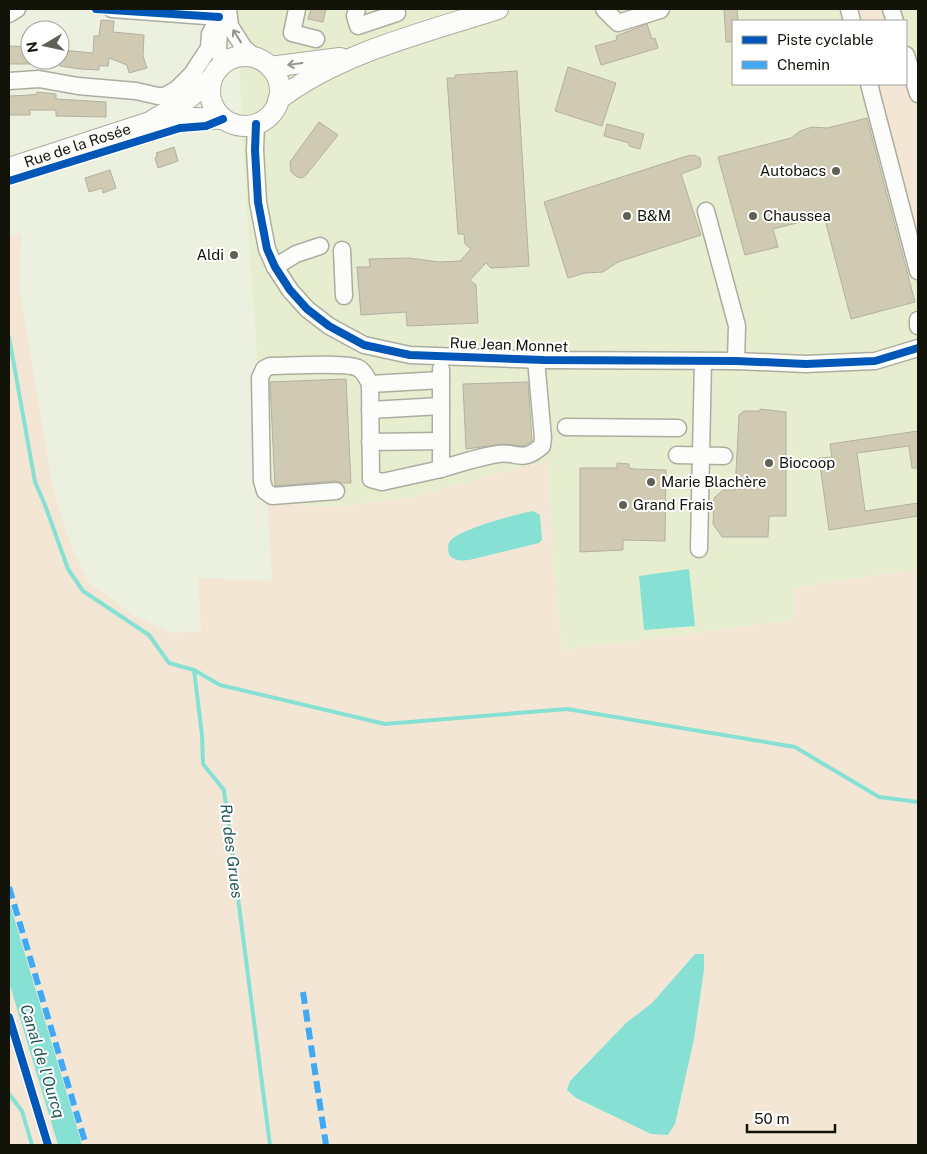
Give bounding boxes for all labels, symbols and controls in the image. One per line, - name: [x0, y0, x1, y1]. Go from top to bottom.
- north arrow: [20, 20, 70, 70]
- legend: [732, 20, 907, 85]
- one-way arrow: [231, 29, 242, 43]
- text: Piste cyclable: [777, 31, 874, 48]
- text: N: [23, 40, 41, 54]
- text: Chemin: [777, 56, 830, 73]
- one-way arrow: [287, 60, 303, 70]
- street label: Rue de la Rosée: [22, 120, 133, 170]
- place label: Autobacs: [760, 162, 826, 179]
- marker: Autobacs: [830, 165, 842, 177]
- place label: B&M: [637, 207, 671, 224]
- place label: Chaussea: [763, 207, 831, 224]
- marker: B&M: [621, 210, 633, 222]
- marker: Chaussea: [747, 210, 759, 222]
- place label: Aldi: [196, 246, 224, 263]
- marker: Aldi: [228, 249, 240, 261]
- street label: Rue Jean Monnet: [449, 334, 569, 355]
- place label: Biocoop: [779, 454, 835, 471]
- marker: Biocoop: [763, 457, 775, 469]
- place label: Marie Blachère: [661, 473, 766, 490]
- marker: Marie Blachère: [645, 476, 657, 488]
- place label: Grand Frais: [633, 496, 713, 513]
- marker: Grand Frais: [617, 499, 629, 511]
- water label: Ru des Grues: [216, 803, 247, 900]
- water label: Canal de l'Ourcq: [16, 1002, 69, 1121]
- scale bar: [747, 1102, 834, 1134]
- text: 50 m: [754, 1110, 789, 1127]

